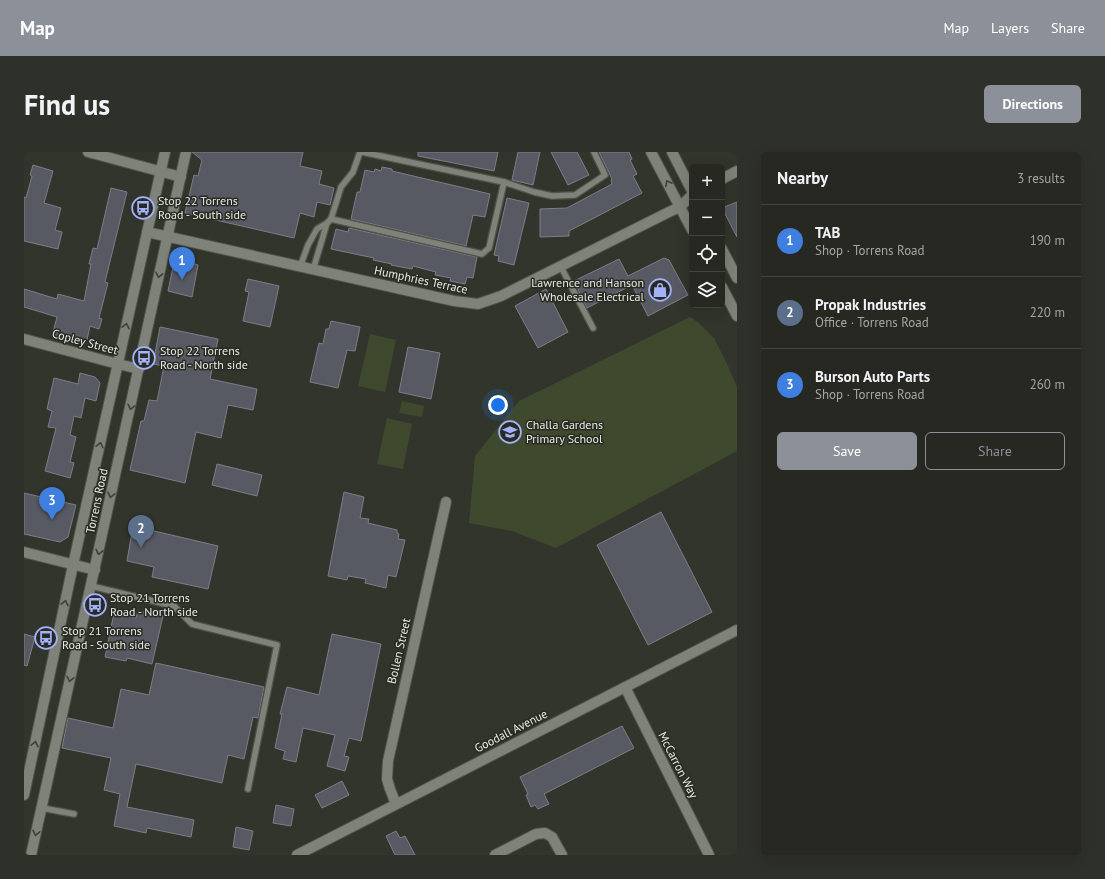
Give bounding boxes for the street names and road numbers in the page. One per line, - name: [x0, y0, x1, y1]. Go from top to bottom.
- street label: Humphries Terrace: [373, 262, 469, 297]
- street label: Copley Street: [50, 326, 120, 358]
- street label: Torrens Road: [82, 467, 111, 535]
- street label: Bollen Street: [384, 617, 413, 685]
- street label: Goodall Avenue: [472, 706, 550, 755]
- street label: McCarron Way: [655, 729, 702, 801]

